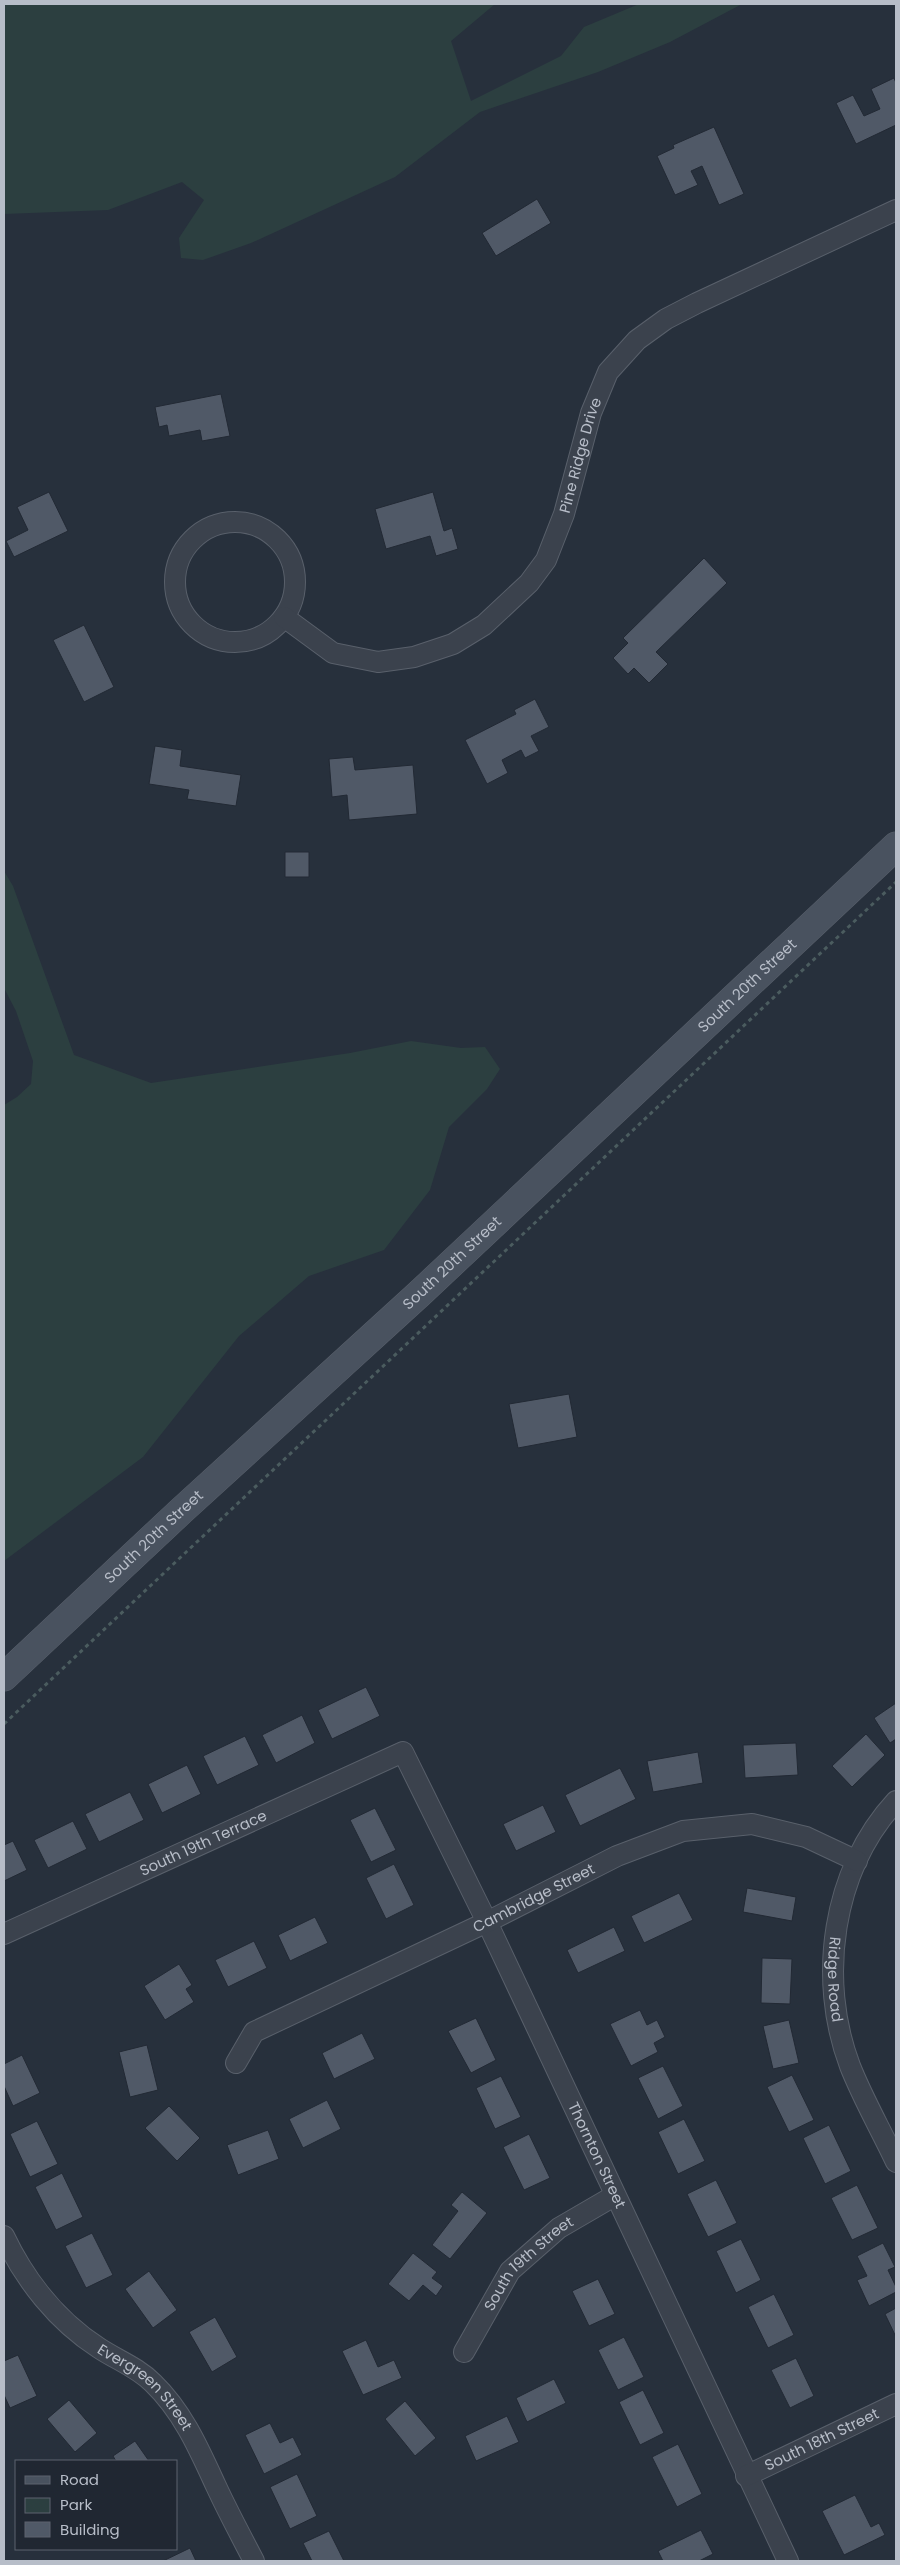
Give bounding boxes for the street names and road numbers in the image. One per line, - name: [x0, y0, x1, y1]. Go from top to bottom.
- street label: Pine Ridge Drive: [554, 394, 606, 515]
- street label: South 20th Street: [693, 934, 801, 1037]
- street label: South 20th Street: [398, 1211, 506, 1314]
- street label: South 20th Street: [99, 1485, 207, 1588]
- street label: South 19th Terrace: [136, 1805, 270, 1881]
- street label: Cambridge Street: [469, 1858, 598, 1937]
- street label: Ridge Road: [823, 1936, 848, 2024]
- street label: Thornton Street: [563, 2098, 631, 2212]
- street label: South 19th Street: [479, 2211, 577, 2315]
- street label: Evergreen Street: [93, 2339, 198, 2434]
- street label: South 18th Street: [761, 2403, 882, 2476]

